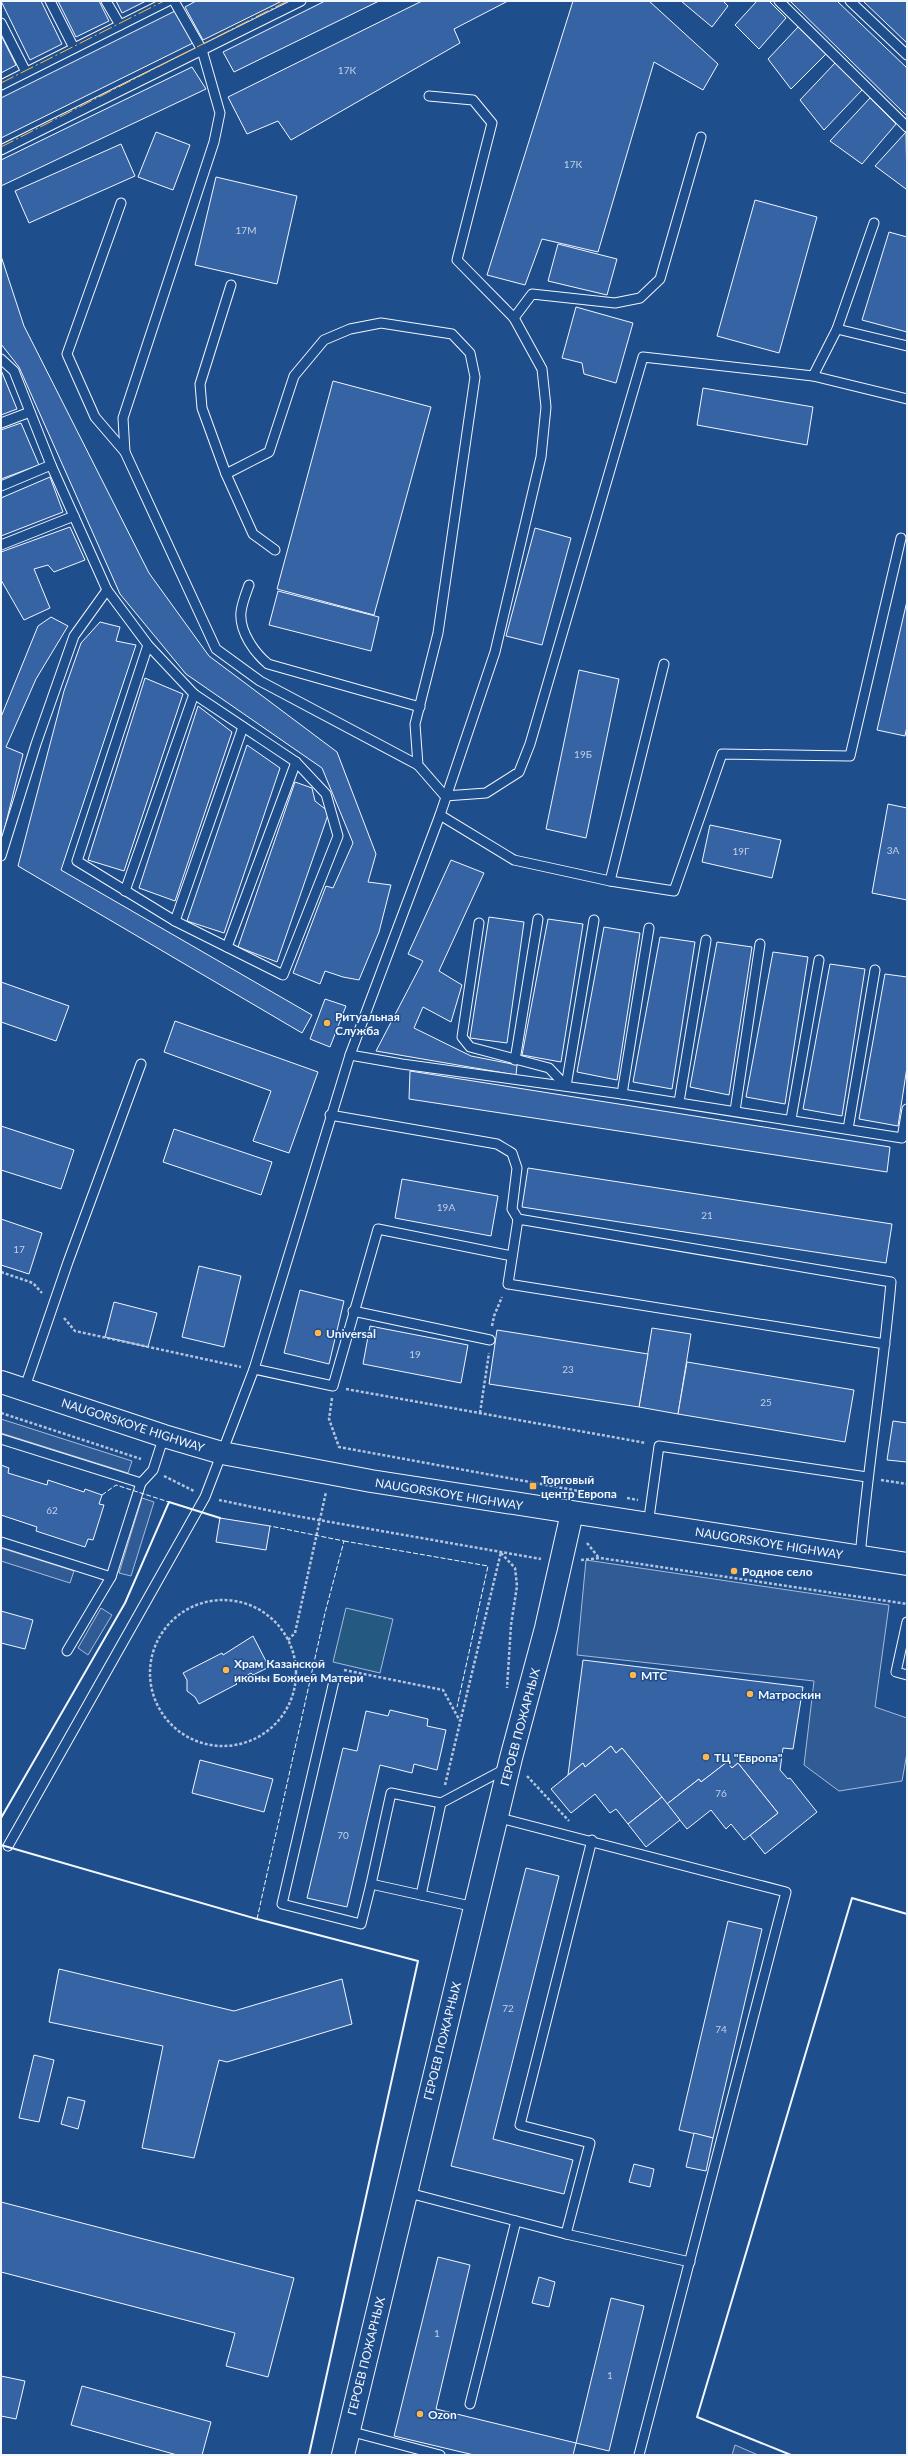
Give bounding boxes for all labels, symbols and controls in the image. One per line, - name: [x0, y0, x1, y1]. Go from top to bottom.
- house number: 17К: [338, 64, 356, 76]
- house number: 17К: [564, 158, 582, 170]
- house number: 17М: [236, 224, 256, 236]
- house number: 19Б: [574, 748, 592, 760]
- house number: 3А: [887, 844, 900, 856]
- house number: 19Г: [733, 845, 750, 857]
- place label: Ритуальная Служба: [335, 1009, 400, 1038]
- marker: Ритуальная Служба: [322, 1018, 332, 1028]
- house number: 19А: [437, 1201, 455, 1213]
- house number: 21: [701, 1209, 713, 1221]
- house number: 17: [13, 1243, 25, 1255]
- place label: Universal: [326, 1326, 376, 1341]
- marker: Universal: [313, 1328, 323, 1338]
- house number: 19: [409, 1348, 421, 1360]
- house number: 23: [562, 1363, 574, 1375]
- street label: NAUGORSKOYE HIGHWAY: [60, 1395, 207, 1455]
- house number: 25: [760, 1396, 772, 1408]
- place label: Торговый центр Европа: [541, 1472, 617, 1501]
- street label: NAUGORSKOYE HIGHWAY: [374, 1475, 525, 1513]
- marker: Торговый центр Европа: [528, 1481, 538, 1491]
- house number: 62: [46, 1504, 58, 1516]
- street label: NAUGORSKOYE HIGHWAY: [694, 1524, 845, 1562]
- place label: Родное село: [742, 1564, 813, 1579]
- marker: Родное село: [729, 1566, 739, 1576]
- place label: Храм Казанской иконы Божией Матери: [234, 1656, 364, 1685]
- marker: Храм Казанской иконы Божией Матери: [221, 1665, 231, 1675]
- street label: ГЕРОЕВ ПОЖАРНЫХ: [497, 1666, 543, 1788]
- place label: МТС: [641, 1668, 667, 1683]
- marker: МТС: [628, 1670, 638, 1680]
- place label: Матроскин: [758, 1687, 821, 1702]
- marker: Матроскин: [745, 1689, 755, 1699]
- place label: ТЦ "Европа": [714, 1750, 783, 1765]
- marker: ТЦ "Европа": [701, 1752, 711, 1762]
- house number: 76: [715, 1787, 727, 1799]
- house number: 70: [337, 1829, 349, 1841]
- street label: ГЕРОЕВ ПОЖАРНЫХ: [420, 1980, 464, 2102]
- house number: 72: [502, 2002, 514, 2014]
- house number: 74: [715, 2023, 727, 2035]
- street label: ГЕРОЕВ ПОЖАРНЫХ: [344, 2295, 388, 2417]
- house number: 1: [434, 2327, 440, 2339]
- house number: 1: [607, 2369, 613, 2381]
- place label: Ozon: [428, 2407, 457, 2422]
- marker: Ozon: [415, 2409, 425, 2419]

